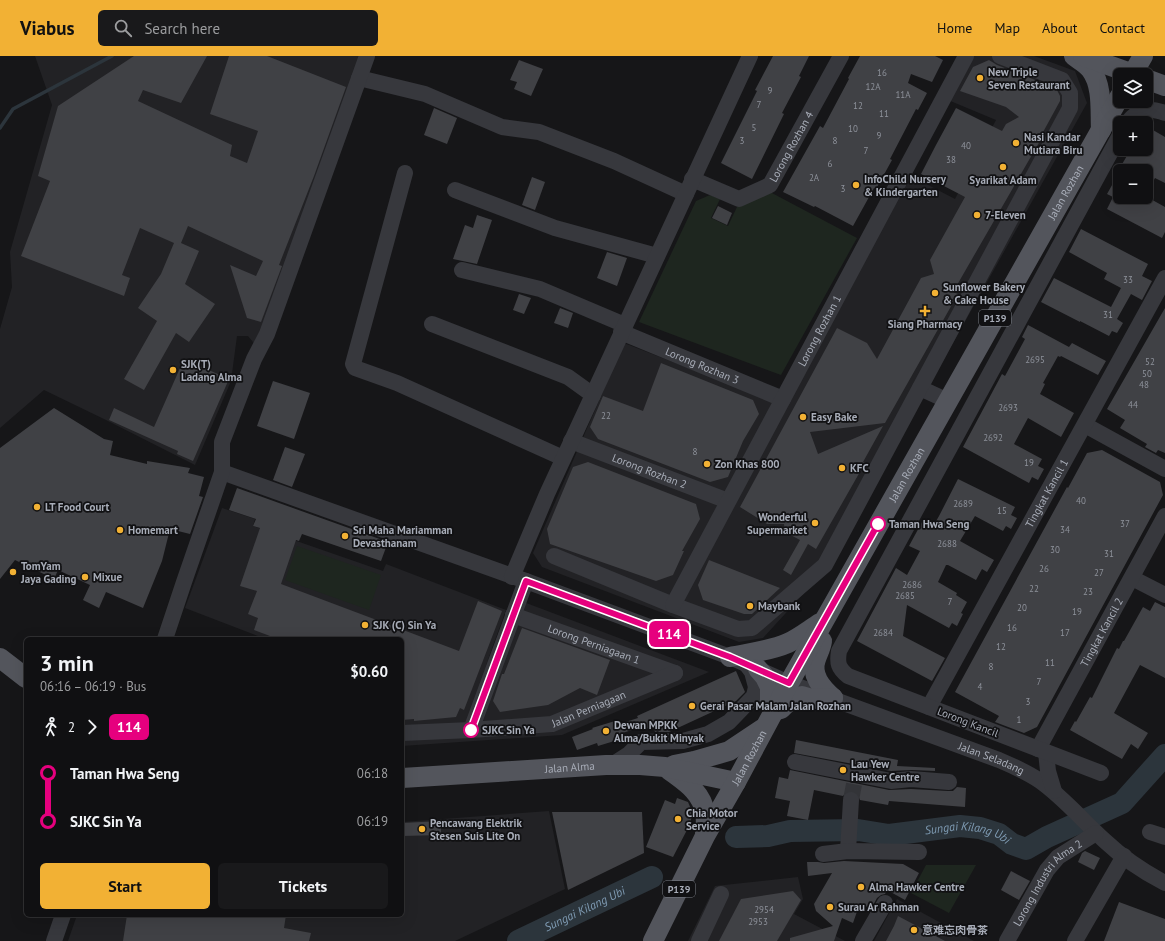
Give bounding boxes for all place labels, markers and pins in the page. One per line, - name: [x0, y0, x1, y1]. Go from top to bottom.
- place label: New Triple Seven Restaurant: [988, 65, 1070, 92]
- marker: New Triple Seven Restaurant: [975, 73, 985, 83]
- place label: Nasi Kandar Mutiara Biru: [1024, 130, 1082, 157]
- marker: Nasi Kandar Mutiara Biru: [1011, 138, 1021, 148]
- marker: Syarikat Adam: [998, 162, 1008, 172]
- place label: InfoChild Nursery & Kindergarten: [864, 172, 947, 199]
- place label: Syarikat Adam: [969, 173, 1037, 187]
- marker: InfoChild Nursery & Kindergarten: [851, 180, 861, 190]
- place label: 7-Eleven: [985, 208, 1026, 222]
- marker: 7-Eleven: [972, 210, 982, 220]
- place label: Sunflower Bakery & Cake House: [943, 280, 1026, 307]
- marker: Sunflower Bakery & Cake House: [930, 288, 940, 298]
- marker: Siang Pharmacy: [920, 306, 930, 316]
- place label: Siang Pharmacy: [888, 317, 963, 331]
- place label: SJK(T) Ladang Alma: [181, 357, 242, 384]
- marker: SJK(T) Ladang Alma: [168, 365, 178, 375]
- place label: Easy Bake: [811, 410, 858, 424]
- marker: Easy Bake: [798, 412, 808, 422]
- place label: Zon Khas 800: [715, 457, 780, 471]
- marker: Zon Khas 800: [702, 459, 712, 469]
- place label: KFC: [850, 461, 869, 475]
- marker: KFC: [837, 463, 847, 473]
- place label: LT Food Court: [45, 500, 110, 514]
- marker: LT Food Court: [32, 502, 42, 512]
- place label: Wonderful Supermarket: [747, 510, 808, 537]
- marker: Taman Hwa Seng: [870, 516, 886, 532]
- place label: Taman Hwa Seng: [889, 517, 969, 531]
- marker: Wonderful Supermarket: [810, 518, 820, 528]
- place label: Homemart: [128, 523, 178, 537]
- place label: Sri Maha Mariamman Devasthanam: [353, 523, 453, 550]
- marker: Homemart: [115, 525, 125, 535]
- marker: Sri Maha Mariamman Devasthanam: [340, 531, 350, 541]
- place label: TomYam Jaya Gading: [20, 559, 77, 586]
- marker: TomYam Jaya Gading: [8, 567, 18, 577]
- place label: Mixue: [93, 570, 122, 584]
- marker: Mixue: [80, 572, 90, 582]
- place label: Maybank: [758, 599, 801, 613]
- marker: Maybank: [745, 601, 755, 611]
- place label: SJK (C) Sin Ya: [373, 618, 436, 632]
- marker: SJK (C) Sin Ya: [360, 620, 370, 630]
- place label: Gerai Pasar Malam Jalan Rozhan: [700, 699, 851, 713]
- marker: Gerai Pasar Malam Jalan Rozhan: [687, 701, 697, 711]
- place label: Dewan MPKK Alma/Bukit Minyak: [614, 718, 705, 745]
- marker: SJKC Sin Ya: [463, 722, 479, 738]
- place label: SJKC Sin Ya: [482, 723, 535, 737]
- marker: Dewan MPKK Alma/Bukit Minyak: [601, 726, 611, 736]
- place label: Lau Yew Hawker Centre: [851, 757, 920, 784]
- marker: Lau Yew Hawker Centre: [838, 765, 848, 775]
- place label: Chia Motor Service: [686, 806, 738, 833]
- marker: Chia Motor Service: [673, 814, 683, 824]
- place label: Pencawang Elektrik Stesen Suis Lite On: [430, 816, 522, 843]
- marker: Pencawang Elektrik Stesen Suis Lite On: [417, 824, 427, 834]
- place label: Alma Hawker Centre: [869, 880, 965, 894]
- marker: Alma Hawker Centre: [856, 882, 866, 892]
- place label: Surau Ar Rahman: [838, 900, 919, 914]
- marker: Surau Ar Rahman: [825, 902, 835, 912]
- place label: 意难忘肉骨茶: [922, 923, 988, 937]
- marker: 意难忘肉骨茶: [909, 925, 919, 935]

